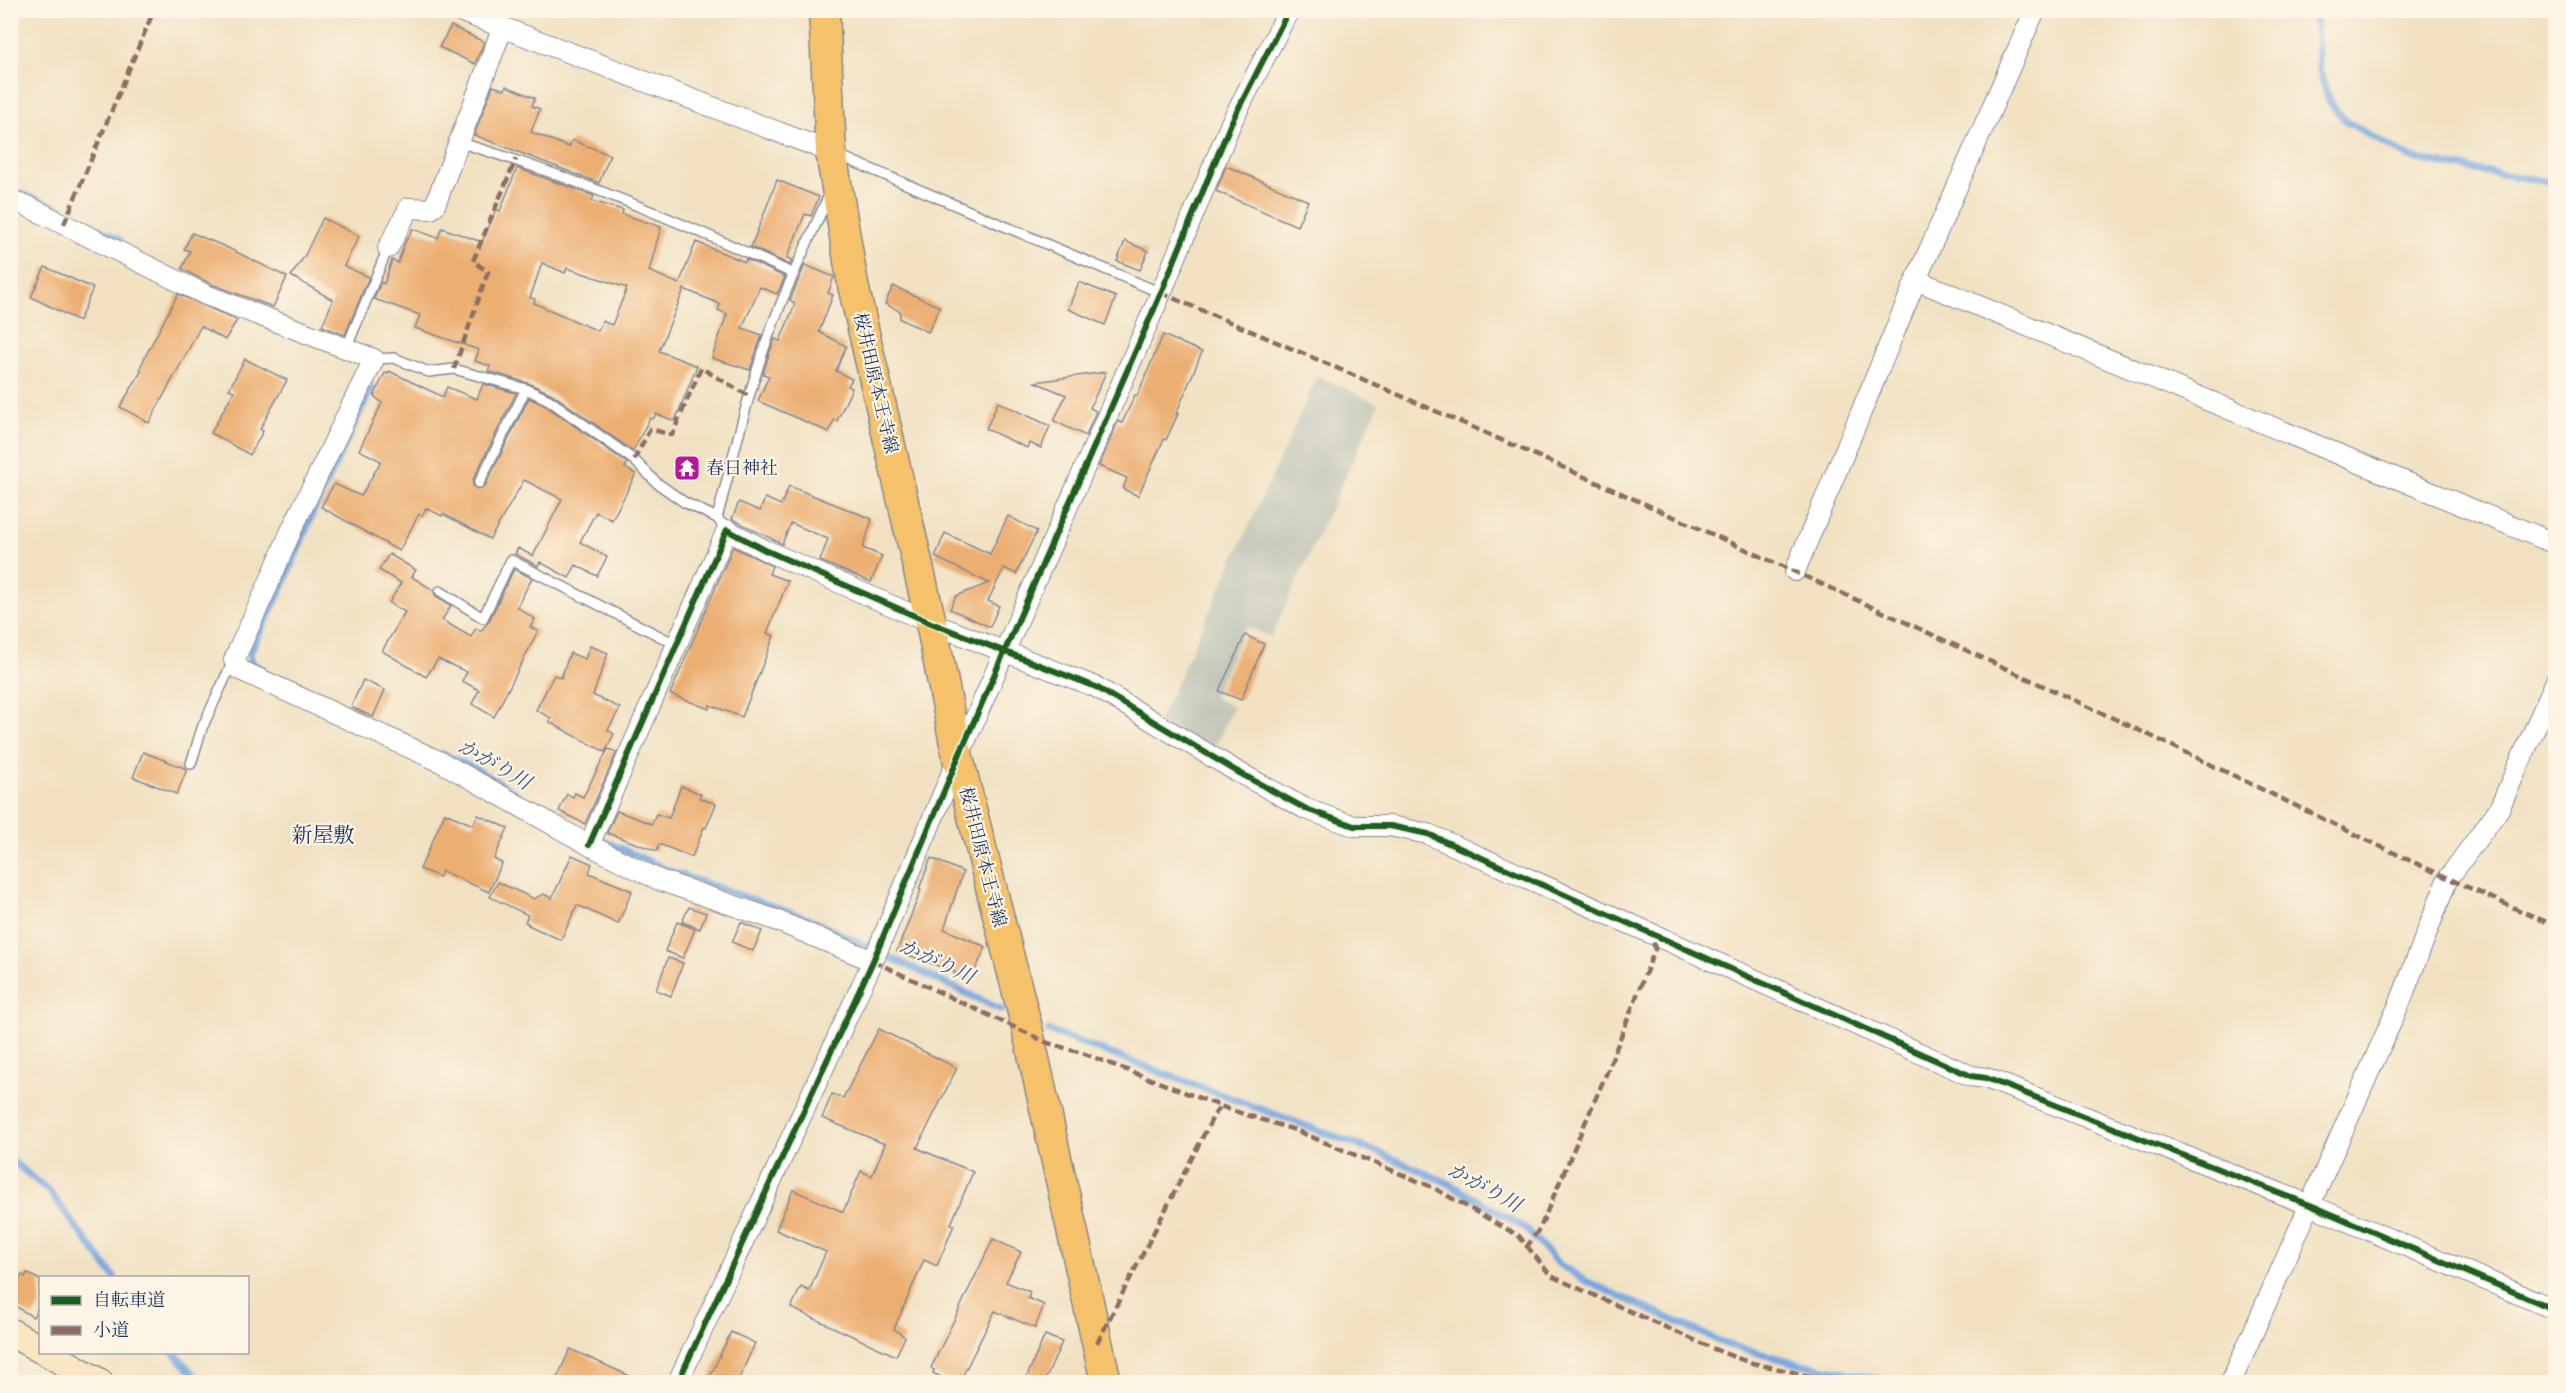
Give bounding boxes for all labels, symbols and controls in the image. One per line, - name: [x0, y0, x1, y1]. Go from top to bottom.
- street label: 桜井田原本王寺線: [846, 310, 903, 456]
- temple icon: 春日神社: [672, 453, 702, 483]
- place label: 春日神社: [706, 457, 778, 482]
- water label: かがり川: [452, 734, 537, 799]
- street label: 桜井田原本王寺線: [952, 784, 1011, 930]
- district label: 新屋敷: [292, 822, 355, 851]
- water label: かがり川: [894, 933, 980, 993]
- water label: かがり川: [1442, 1157, 1528, 1221]
- legend: [39, 1276, 249, 1354]
- text: 自転車道: [93, 1289, 165, 1314]
- text: 小道: [93, 1319, 129, 1344]

